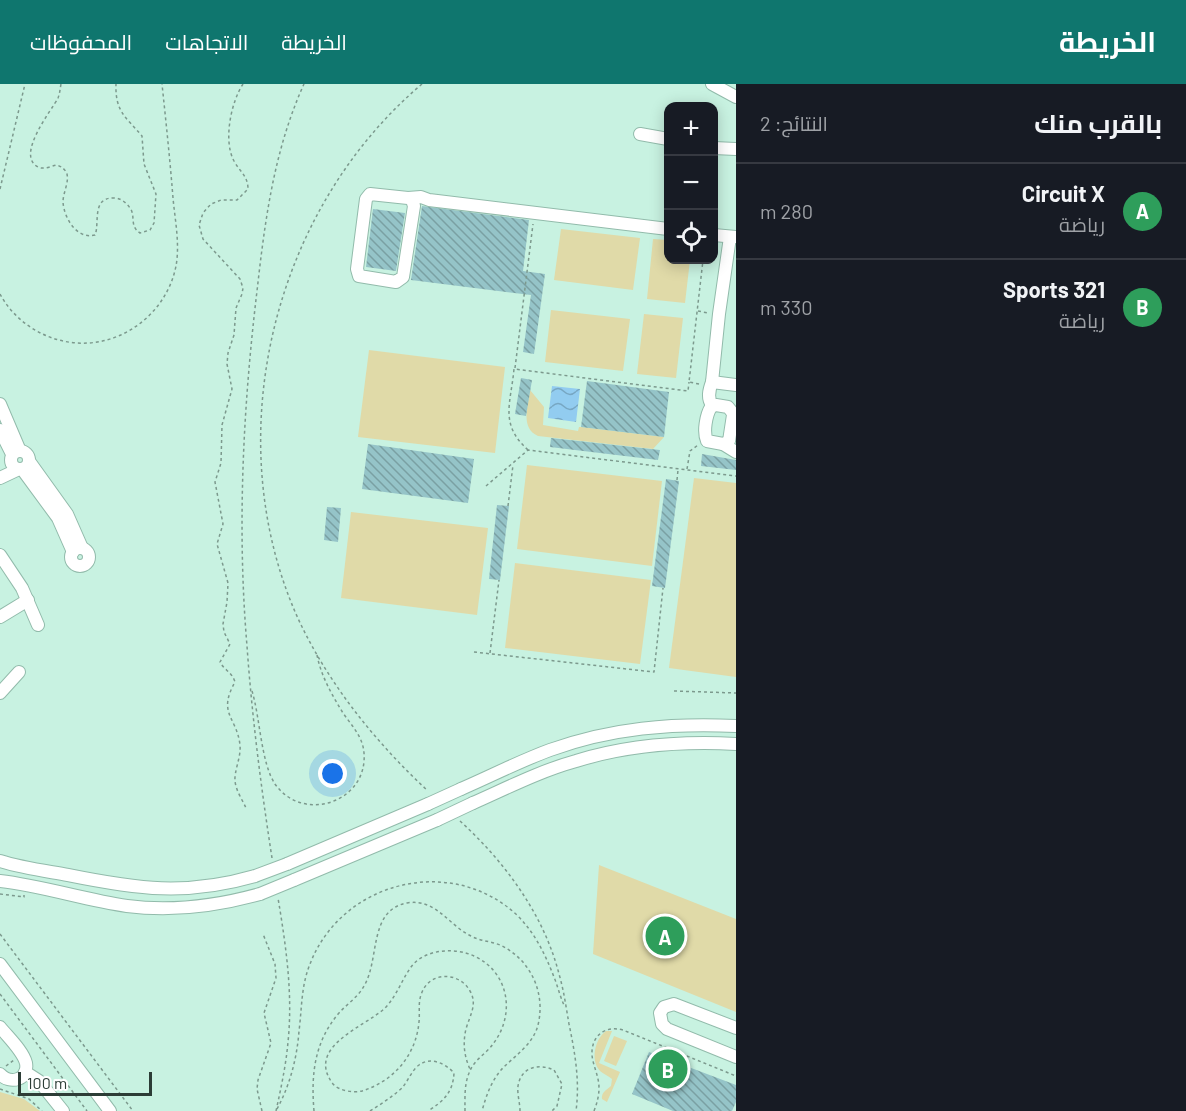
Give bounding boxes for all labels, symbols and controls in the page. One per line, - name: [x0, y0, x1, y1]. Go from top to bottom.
- text: الخريطة: [1059, 24, 1156, 58]
- text: المحفوظات: [30, 29, 132, 54]
- text: الاتجاهات: [165, 29, 248, 54]
- text: الخريطة: [281, 29, 347, 54]
- map controls: [664, 102, 718, 264]
- button: +: [664, 102, 718, 156]
- text: بالقرب منك: [1034, 107, 1162, 138]
- text: النتائج: 2: [760, 111, 828, 135]
- button: −: [664, 156, 718, 210]
- text: Circuit X: [1022, 180, 1105, 206]
- text: 280 m: [760, 199, 813, 223]
- text: A: [1136, 199, 1149, 223]
- button: locate: [664, 210, 718, 264]
- text: رياضة: [1059, 212, 1105, 236]
- text: 321 Sports: [1003, 276, 1105, 302]
- text: 330 m: [760, 295, 812, 319]
- text: B: [1136, 295, 1149, 319]
- text: رياضة: [1059, 308, 1105, 332]
- your location: [318, 759, 347, 788]
- pin: A: [646, 914, 684, 958]
- pin: B: [648, 1046, 688, 1092]
- scale bar: [18, 1069, 152, 1096]
- text: 100 m: [27, 1073, 67, 1092]

